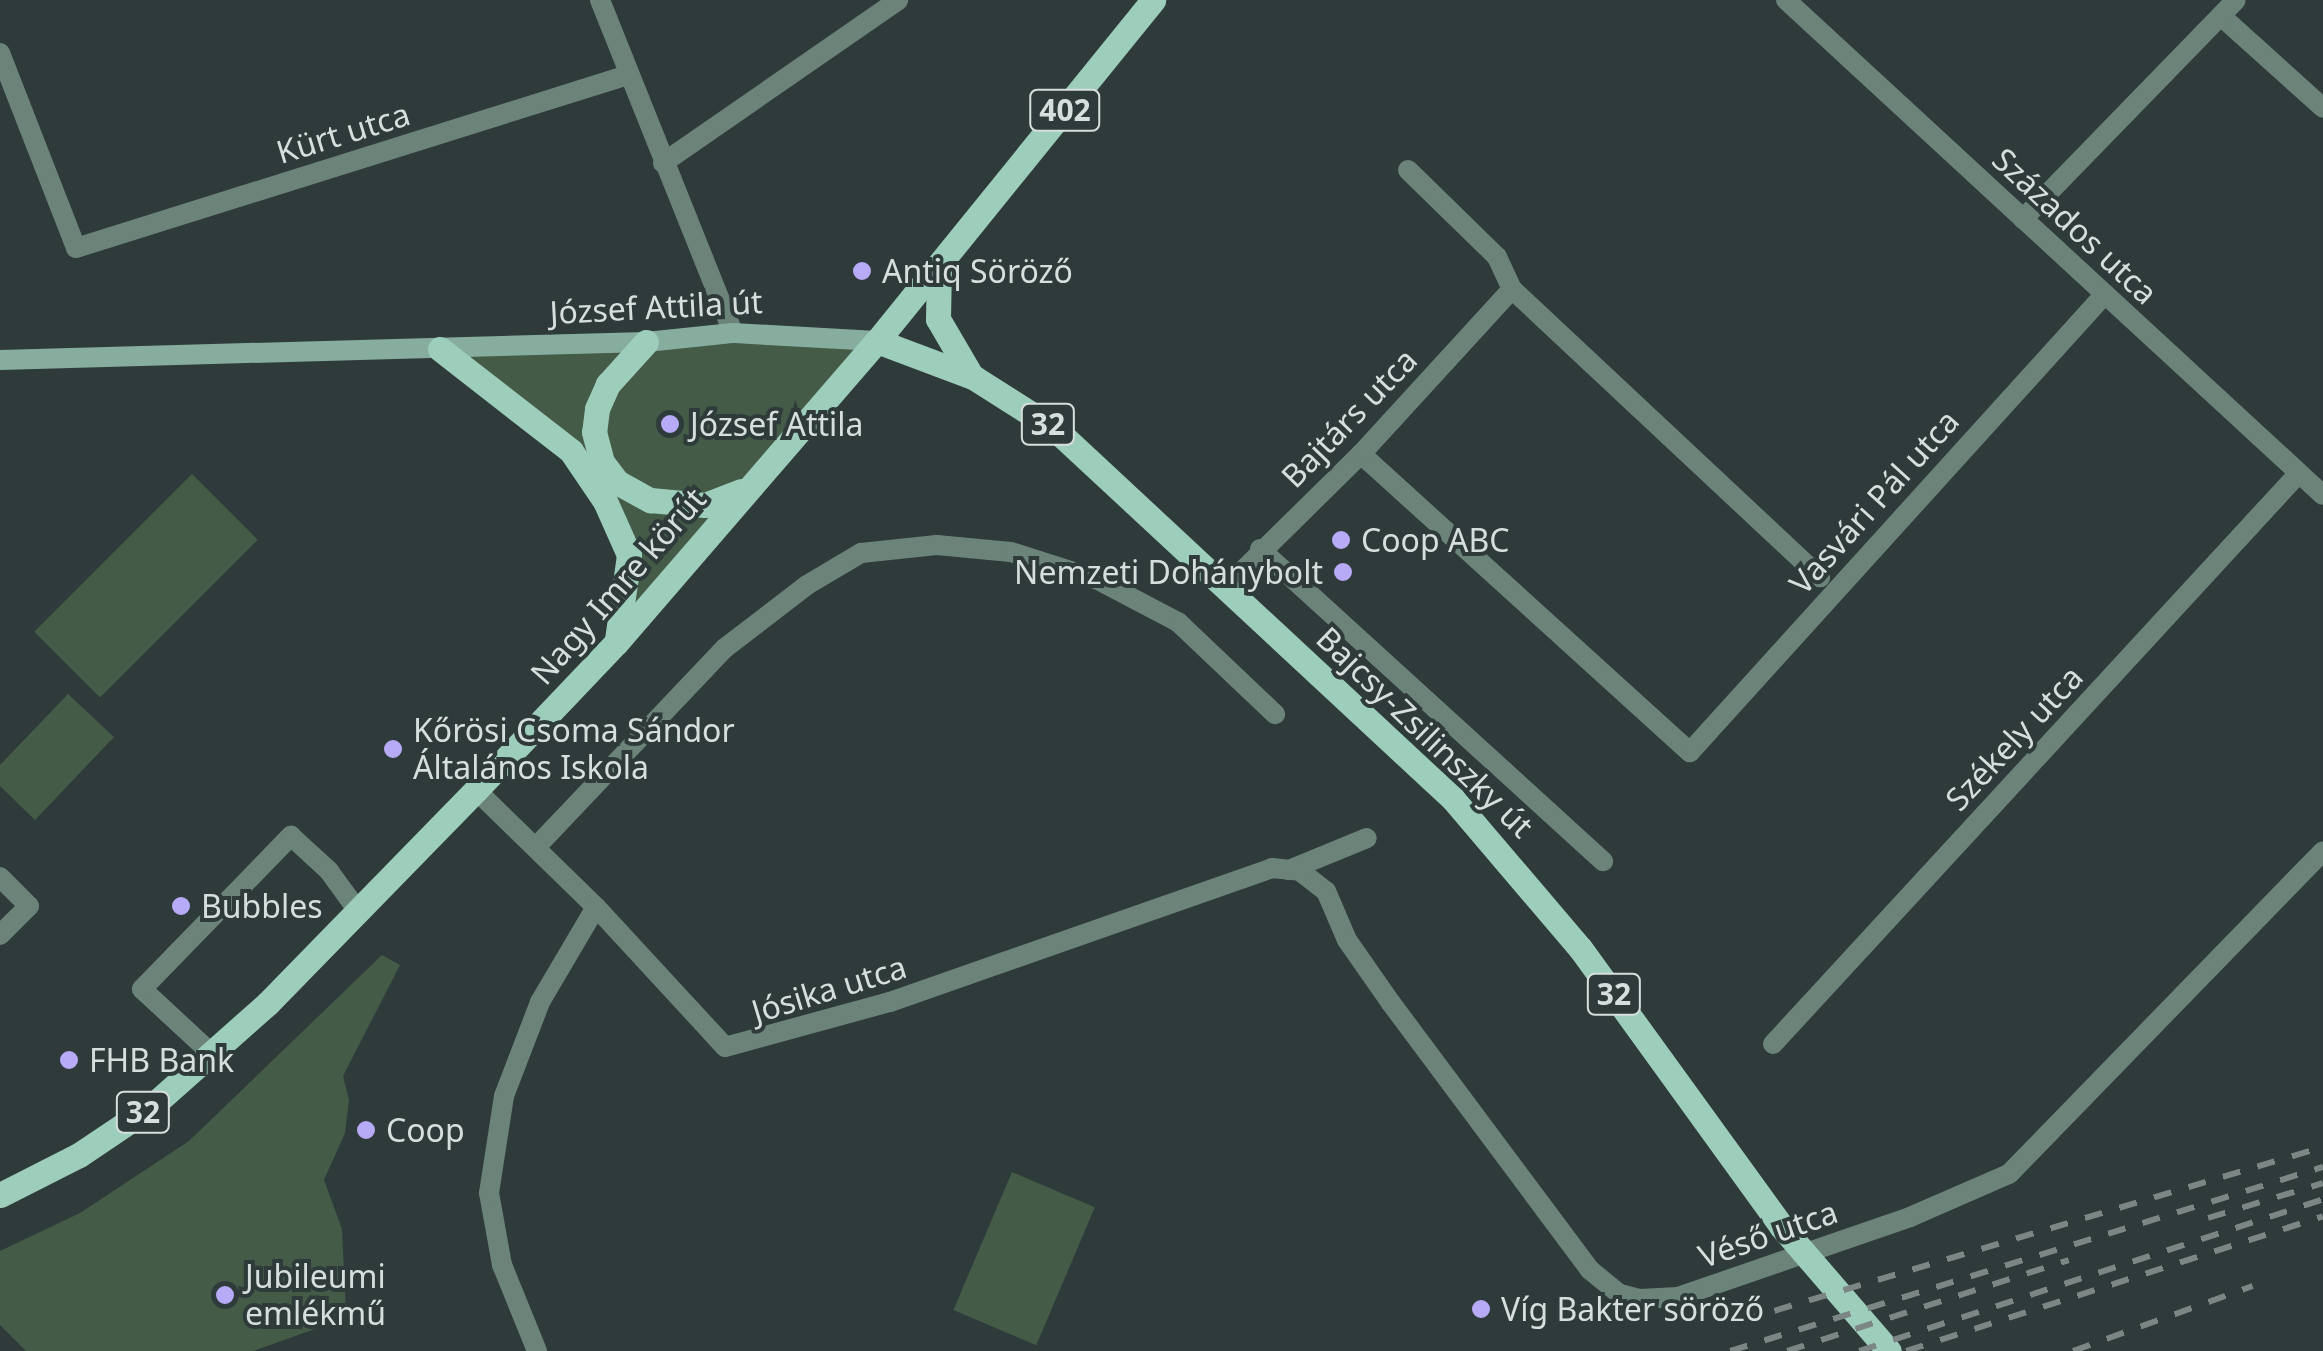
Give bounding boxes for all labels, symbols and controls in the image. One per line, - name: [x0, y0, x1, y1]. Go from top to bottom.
- road number: 402: [1028, 85, 1102, 135]
- street label: Kürt utca: [272, 95, 414, 171]
- street label: Százados utca: [1985, 140, 2165, 312]
- place label: Antiq Söröző: [882, 252, 1073, 290]
- marker: Antiq Söröző: [851, 260, 873, 282]
- street label: József Attila út: [549, 282, 763, 332]
- street label: Bajtárs utca: [1273, 341, 1425, 495]
- road number: 32: [1020, 399, 1076, 449]
- street label: Vasvári Pál utca: [1781, 402, 1967, 602]
- place label: József Attila: [690, 405, 864, 443]
- marker: József Attila: [659, 413, 681, 435]
- street label: Nagy Imre körút: [522, 480, 714, 692]
- place label: Coop ABC: [1361, 521, 1509, 559]
- marker: Coop ABC: [1330, 529, 1352, 551]
- place label: Nemzeti Dohánybolt: [1014, 553, 1323, 591]
- marker: Nemzeti Dohánybolt: [1332, 561, 1354, 583]
- street label: Bajcsy-Zsilinszky út: [1309, 619, 1541, 845]
- street label: Székely utca: [1937, 658, 2091, 818]
- place label: Kőrösi Csoma Sándor Általános Iskola: [413, 712, 735, 787]
- marker: Kőrösi Csoma Sándor Általános Iskola: [382, 738, 404, 760]
- place label: Bubbles: [201, 887, 323, 925]
- marker: Bubbles: [170, 895, 192, 917]
- street label: Jósika utca: [747, 947, 911, 1031]
- road number: 32: [1586, 969, 1642, 1019]
- place label: FHB Bank: [89, 1041, 234, 1079]
- marker: FHB Bank: [58, 1049, 80, 1071]
- road number: 32: [116, 1087, 170, 1137]
- place label: Coop: [386, 1111, 465, 1149]
- marker: Coop: [355, 1119, 377, 1141]
- street label: Véső utca: [1694, 1192, 1842, 1276]
- place label: Jubileumi emlékmű: [245, 1258, 386, 1333]
- marker: Jubileumi emlékmű: [214, 1284, 236, 1306]
- place label: Víg Bakter söröző: [1501, 1290, 1764, 1328]
- marker: Víg Bakter söröző: [1470, 1298, 1492, 1320]

